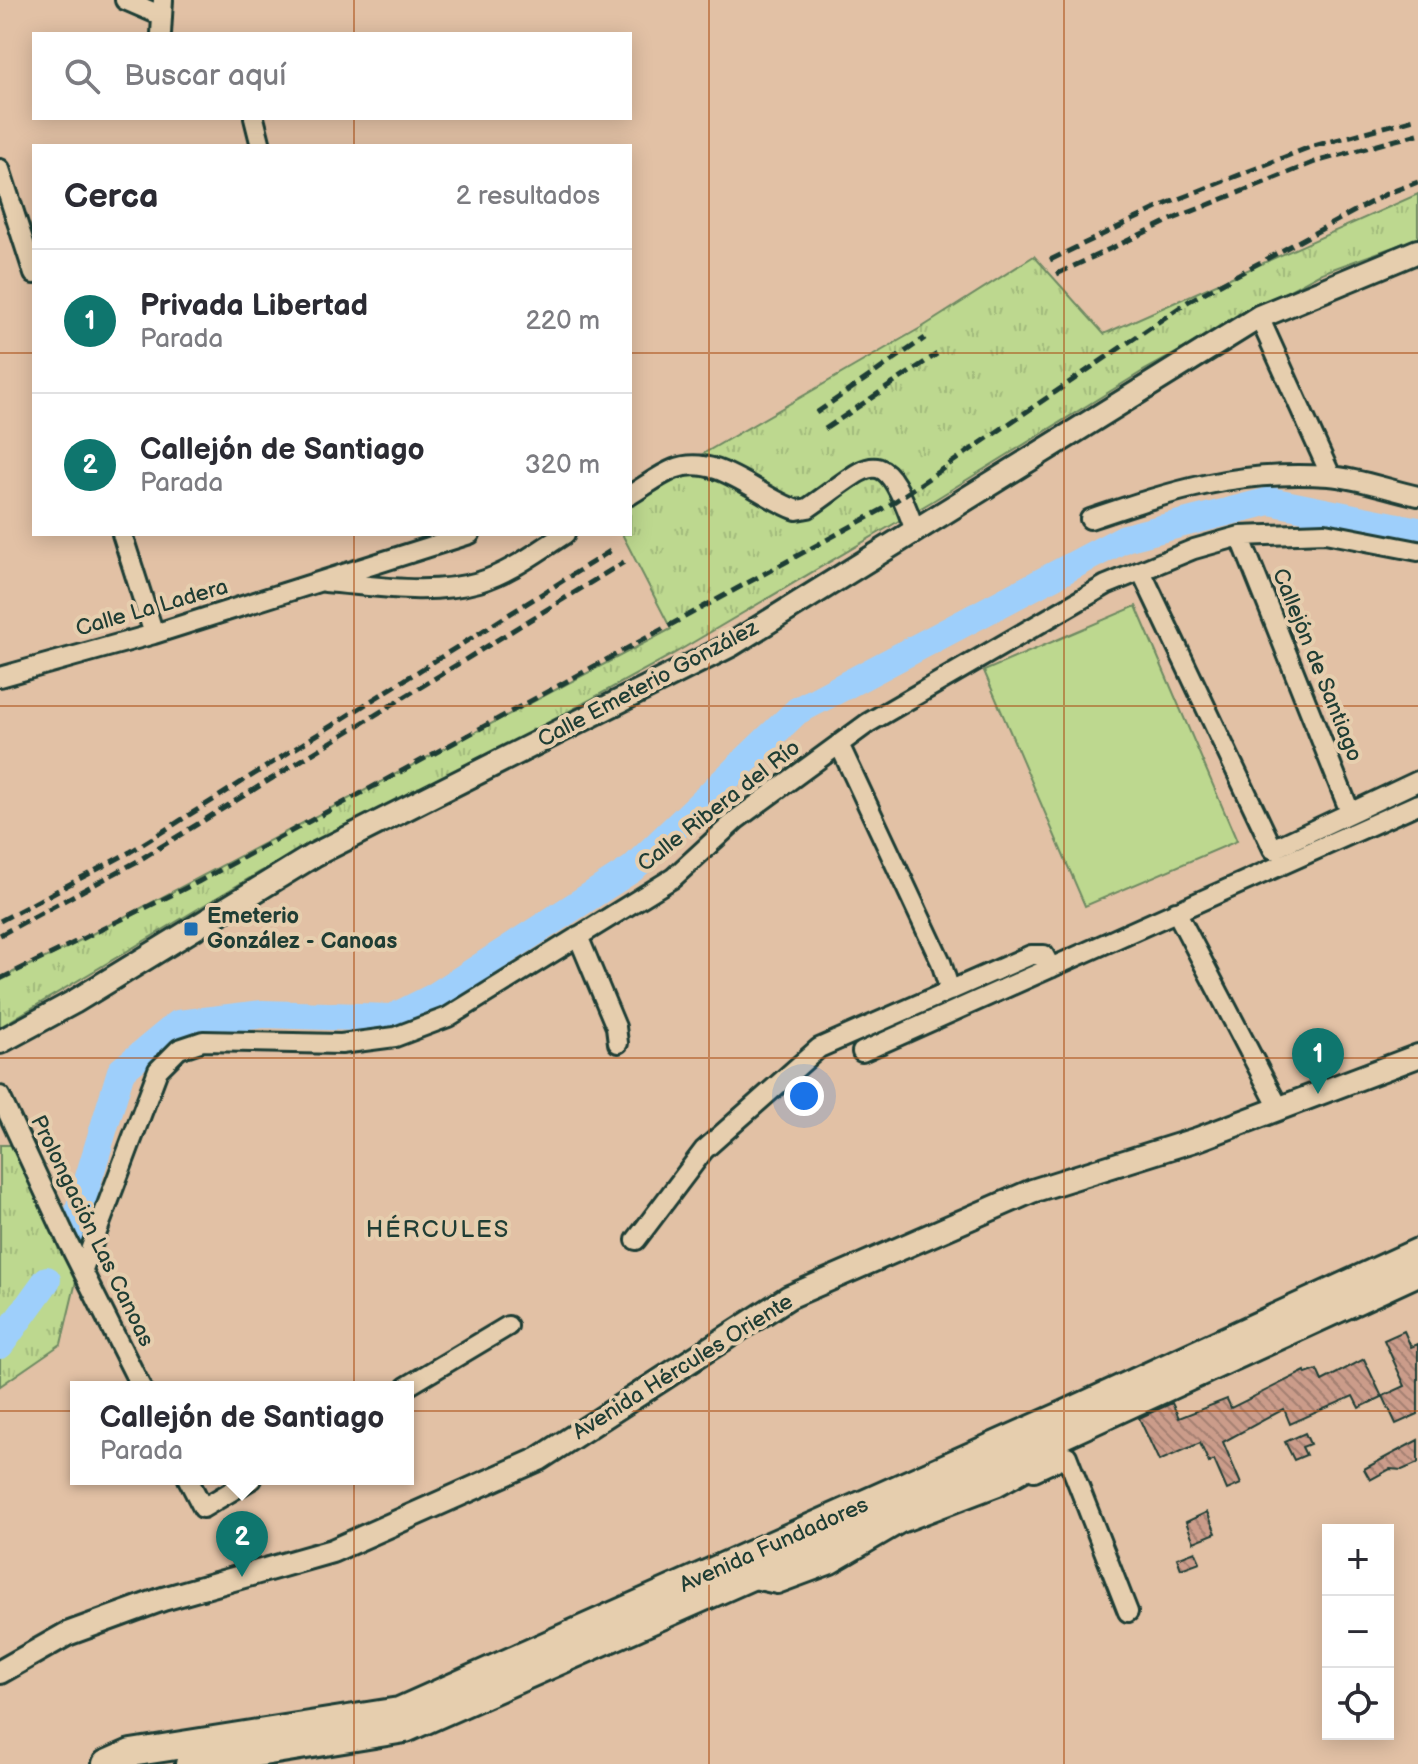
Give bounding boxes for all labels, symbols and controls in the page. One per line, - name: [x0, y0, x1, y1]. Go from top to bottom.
- search box: [32, 32, 632, 120]
- icon: search: [60, 54, 104, 98]
- text: Buscar aquí: [124, 58, 286, 94]
- text: Cerca: [64, 176, 159, 217]
- text: 2 resultados: [456, 181, 600, 212]
- text: Privada Libertad: [140, 288, 368, 324]
- text: 1: [85, 306, 95, 337]
- text: 220 m: [526, 306, 600, 337]
- text: Parada: [140, 324, 223, 355]
- text: Callejón de Santiago: [140, 432, 425, 468]
- text: 2: [82, 450, 98, 481]
- text: 320 m: [525, 450, 600, 481]
- text: Parada: [140, 468, 223, 499]
- street label: Callejón de Santiago: [1266, 565, 1368, 765]
- street label: Calle La Ladera: [73, 573, 231, 643]
- street label: Calle Emeterio González: [533, 614, 763, 754]
- street label: Calle Ribera del Río: [632, 734, 806, 878]
- place label: Emeterio González - Canoas: [207, 903, 397, 955]
- marker: Emeterio González - Canoas: [182, 920, 200, 938]
- pin: 1: [1292, 1028, 1344, 1094]
- your location: [784, 1076, 824, 1116]
- street label: Prolongación Las Canoas: [24, 1111, 160, 1351]
- district label: HÉRCULES: [366, 1214, 510, 1244]
- street label: Avenida Hércules Oriente: [568, 1288, 798, 1446]
- popup: [70, 1381, 414, 1485]
- text: Callejón de Santiago: [100, 1400, 384, 1436]
- text: Parada: [100, 1436, 183, 1467]
- street label: Avenida Fundadores: [675, 1491, 873, 1599]
- pin: 2: [216, 1511, 268, 1577]
- map controls: [1322, 1524, 1394, 1740]
- button: +: [1322, 1524, 1394, 1596]
- button: −: [1322, 1596, 1394, 1668]
- button: locate: [1322, 1668, 1394, 1740]

